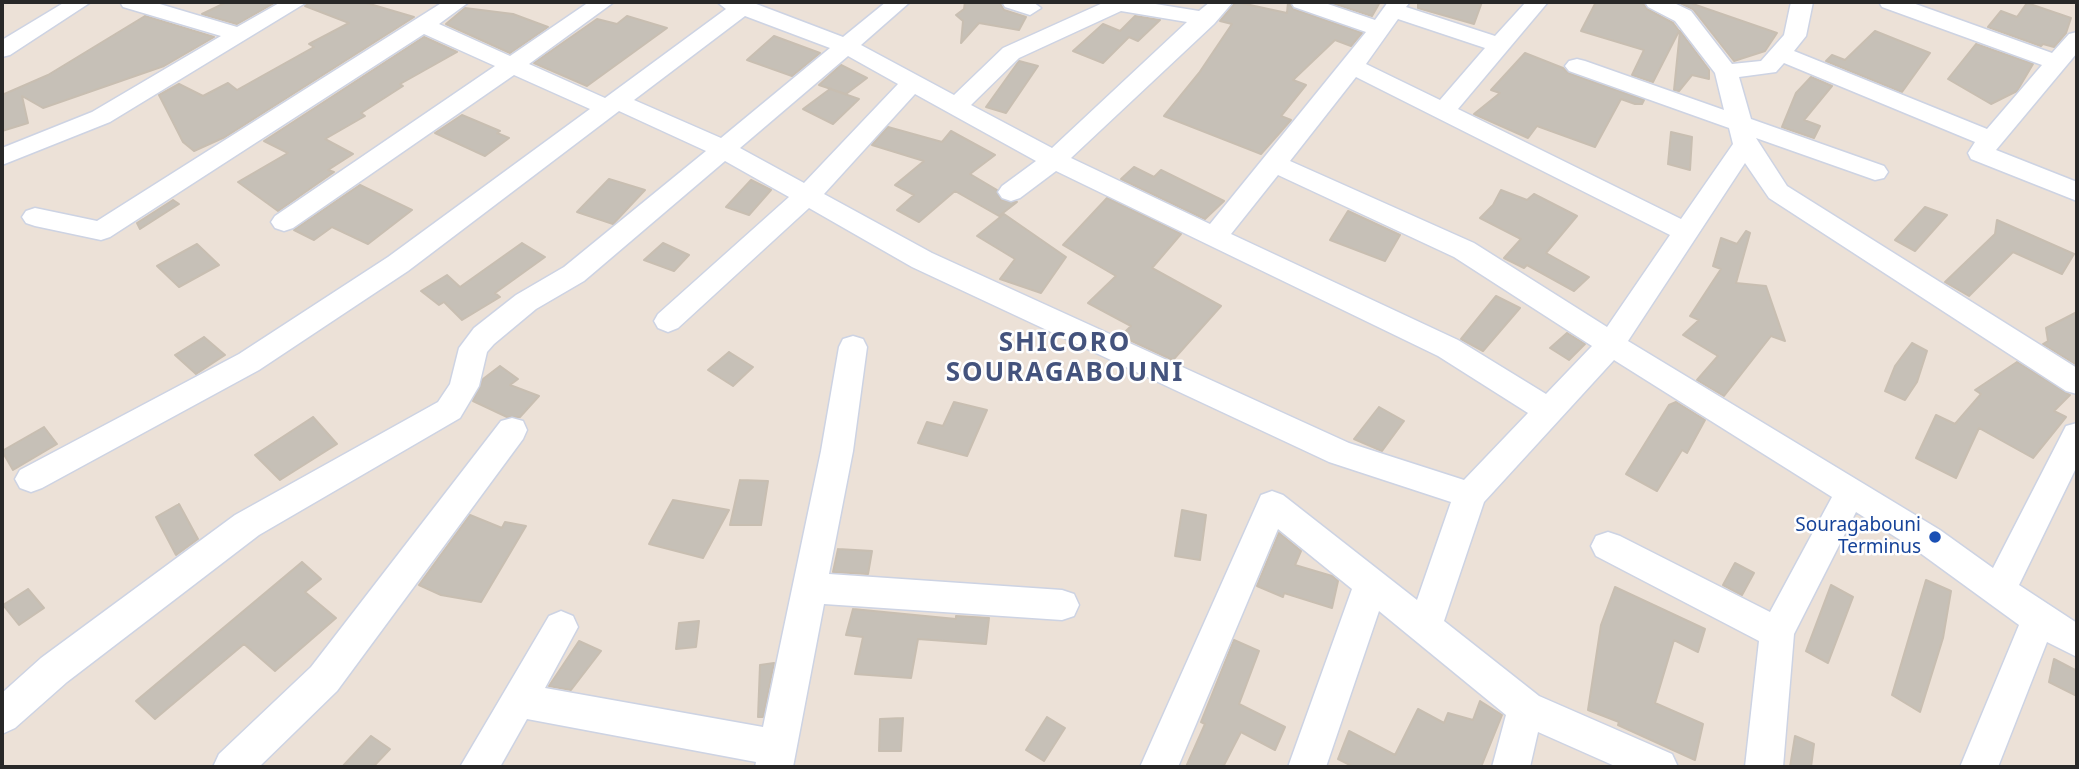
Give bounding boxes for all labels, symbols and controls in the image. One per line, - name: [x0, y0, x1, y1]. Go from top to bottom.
- district label: SHICORO SOURAGABOUNI: [947, 328, 1183, 390]
- place label: Souragabouni Terminus: [1795, 515, 1921, 559]
- marker: Souragabouni Terminus: [1927, 529, 1943, 545]

